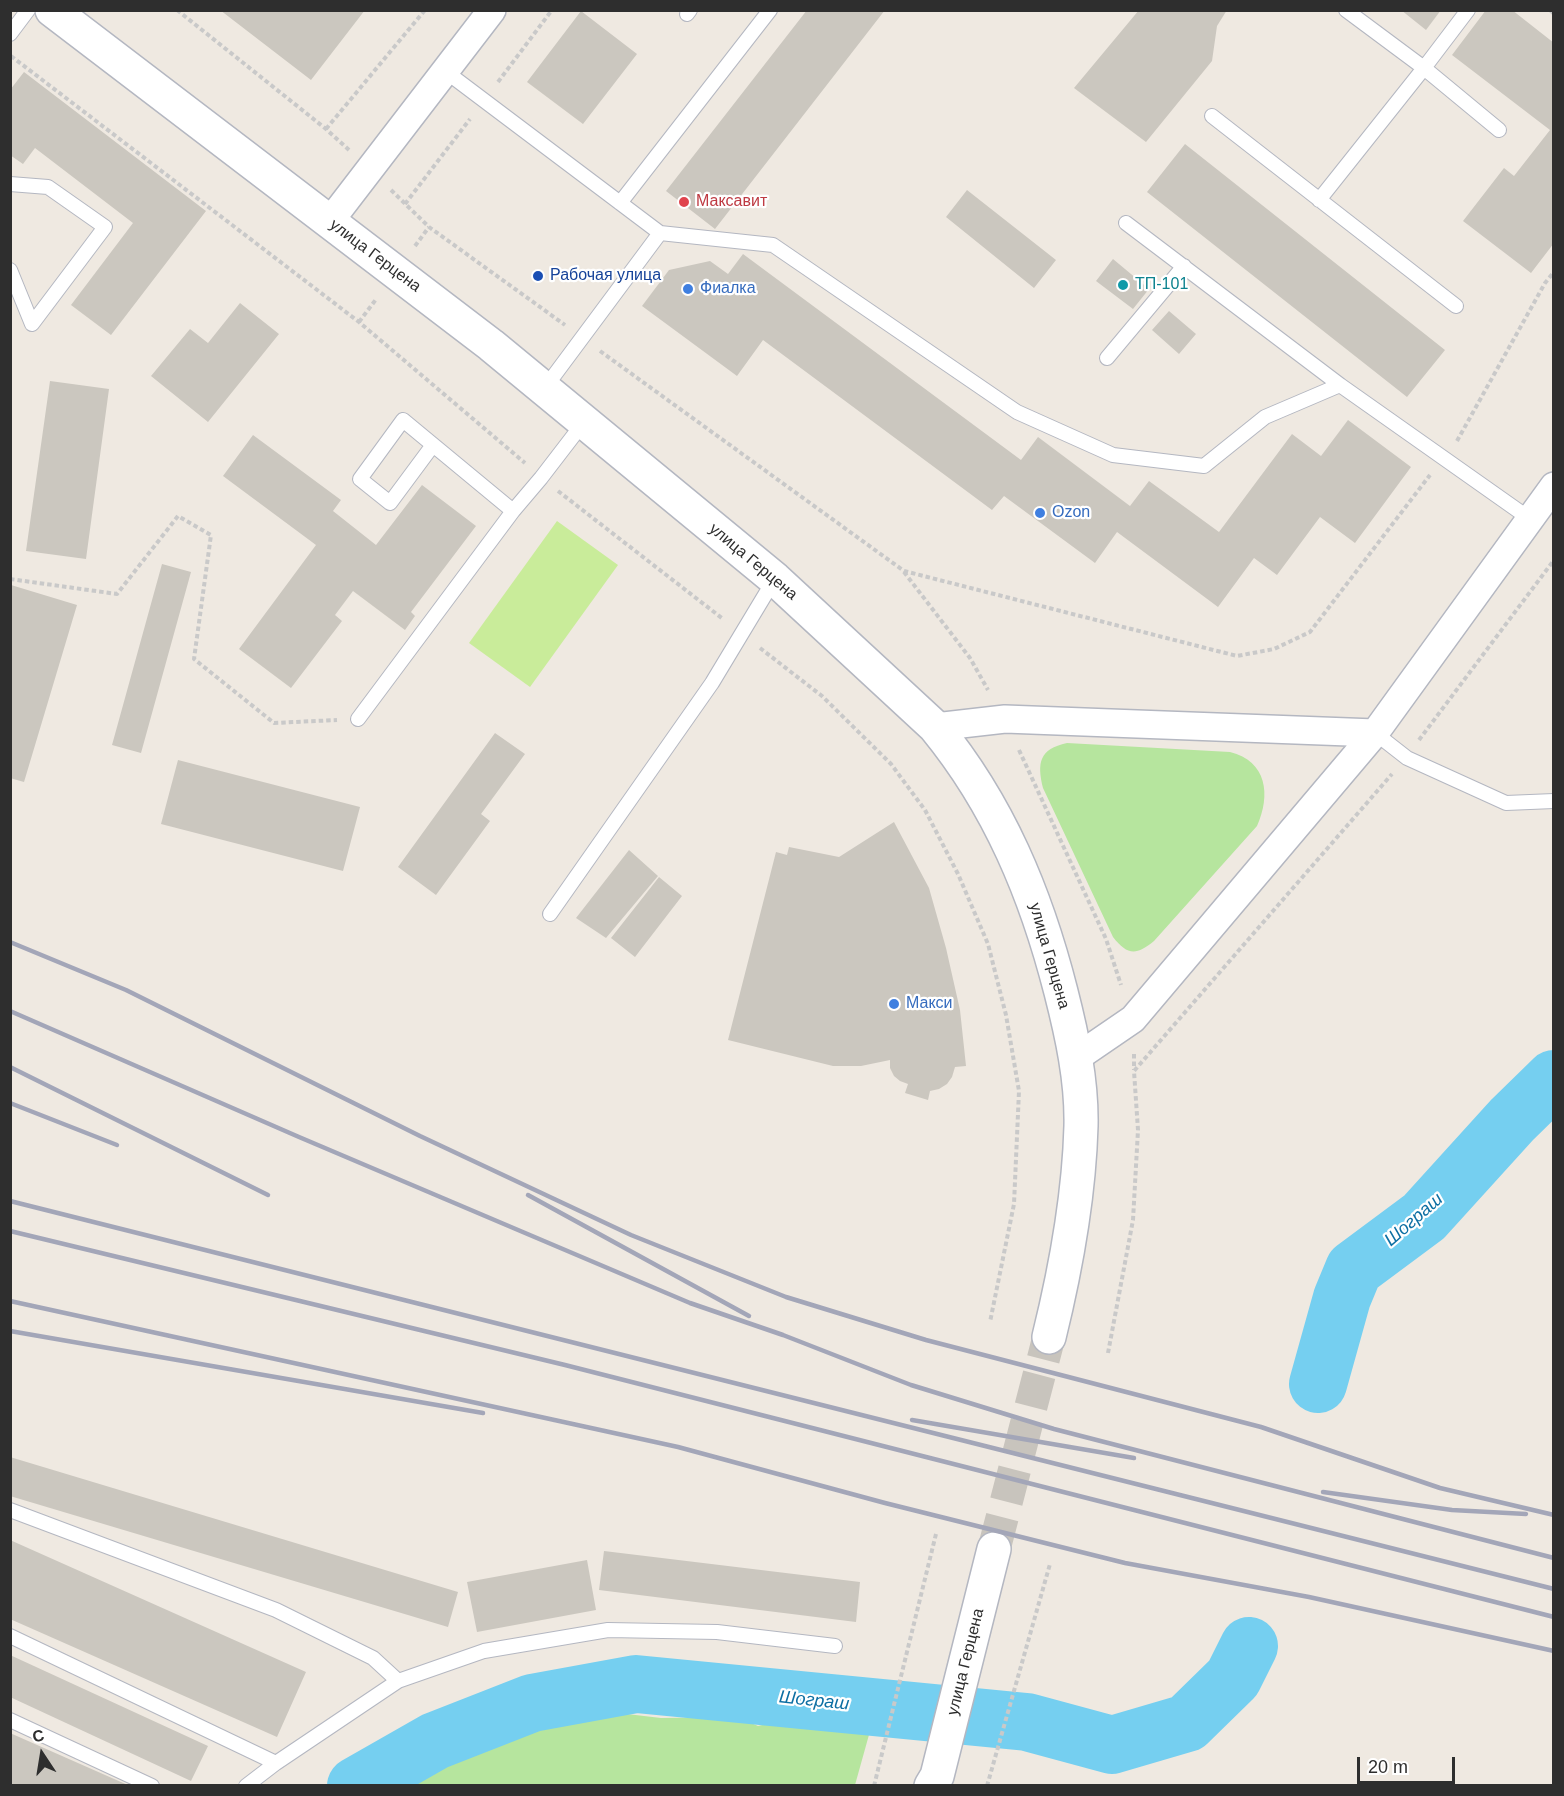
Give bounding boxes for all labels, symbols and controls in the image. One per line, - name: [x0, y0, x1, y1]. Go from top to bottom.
- place label: Максавит: [696, 192, 767, 212]
- marker: Максавит: [677, 195, 691, 209]
- street label: улица Герцена: [326, 215, 424, 297]
- place label: Рабочая улица: [550, 266, 661, 286]
- marker: Рабочая улица: [531, 269, 545, 283]
- place label: ТП-101: [1135, 275, 1188, 295]
- marker: ТП-101: [1116, 278, 1130, 292]
- place label: Фиалка: [700, 279, 756, 299]
- marker: Фиалка: [681, 282, 695, 296]
- place label: Ozon: [1052, 503, 1090, 523]
- marker: Ozon: [1033, 506, 1047, 520]
- street label: улица Герцена: [705, 519, 801, 605]
- street label: улица Герцена: [1025, 901, 1073, 1011]
- place label: Макси: [906, 994, 953, 1014]
- marker: Макси: [887, 997, 901, 1011]
- water label: Шограш: [1380, 1189, 1448, 1251]
- street label: улица Герцена: [943, 1607, 989, 1717]
- water label: Шограш: [778, 1687, 850, 1715]
- north arrow: [12, 1724, 72, 1784]
- text: С: [31, 1726, 46, 1745]
- scale bar: [1360, 1745, 1458, 1783]
- text: 20 m: [1368, 1757, 1408, 1777]

